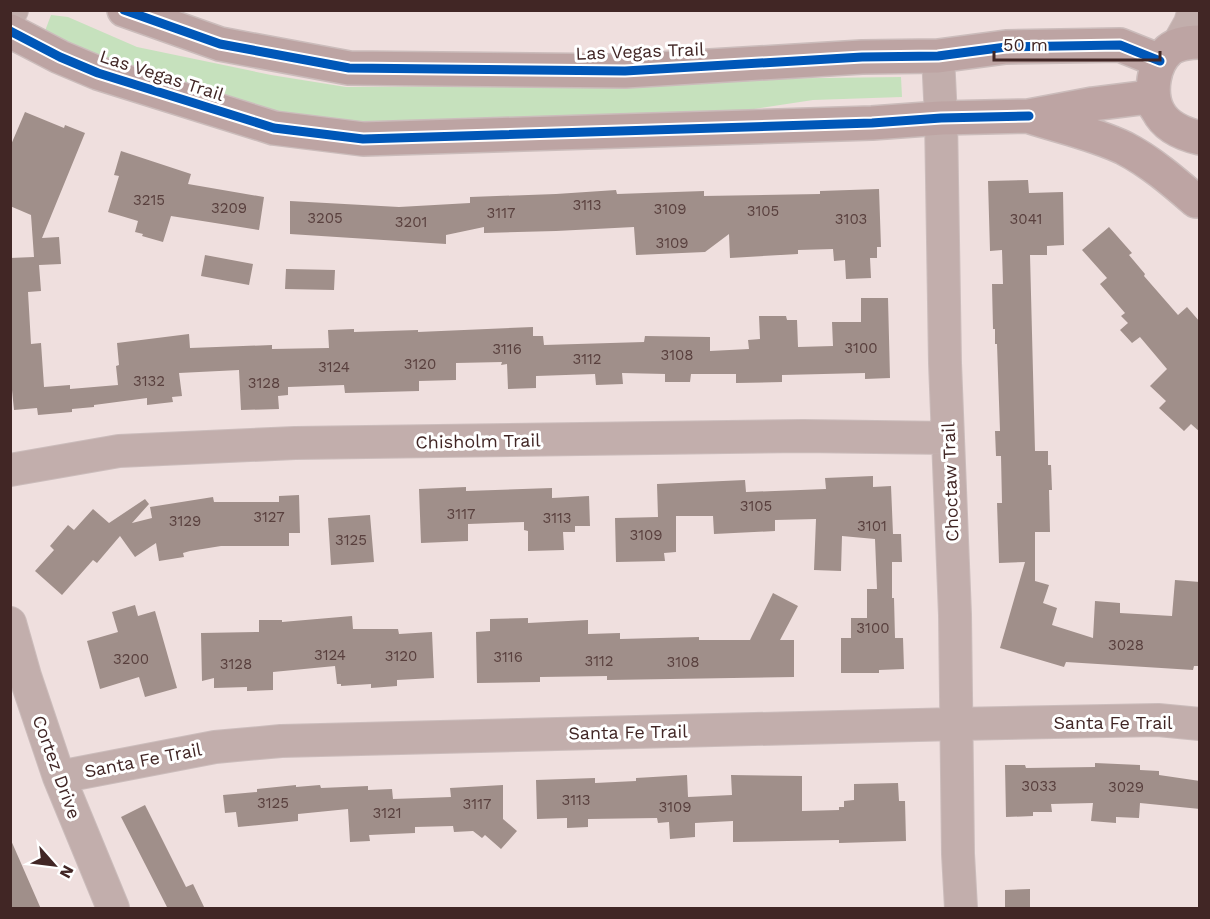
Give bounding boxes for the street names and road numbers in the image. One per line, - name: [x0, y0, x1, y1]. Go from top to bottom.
- street label: Las Vegas Trail: [575, 38, 705, 64]
- street label: Las Vegas Trail: [97, 45, 227, 105]
- street label: Choctaw Trail: [937, 421, 963, 542]
- street label: Chisholm Trail: [415, 429, 541, 453]
- street label: Cortez Drive: [29, 712, 85, 822]
- street label: Santa Fe Trail: [1053, 712, 1173, 733]
- street label: Santa Fe Trail: [568, 720, 688, 744]
- street label: Santa Fe Trail: [82, 738, 204, 782]

